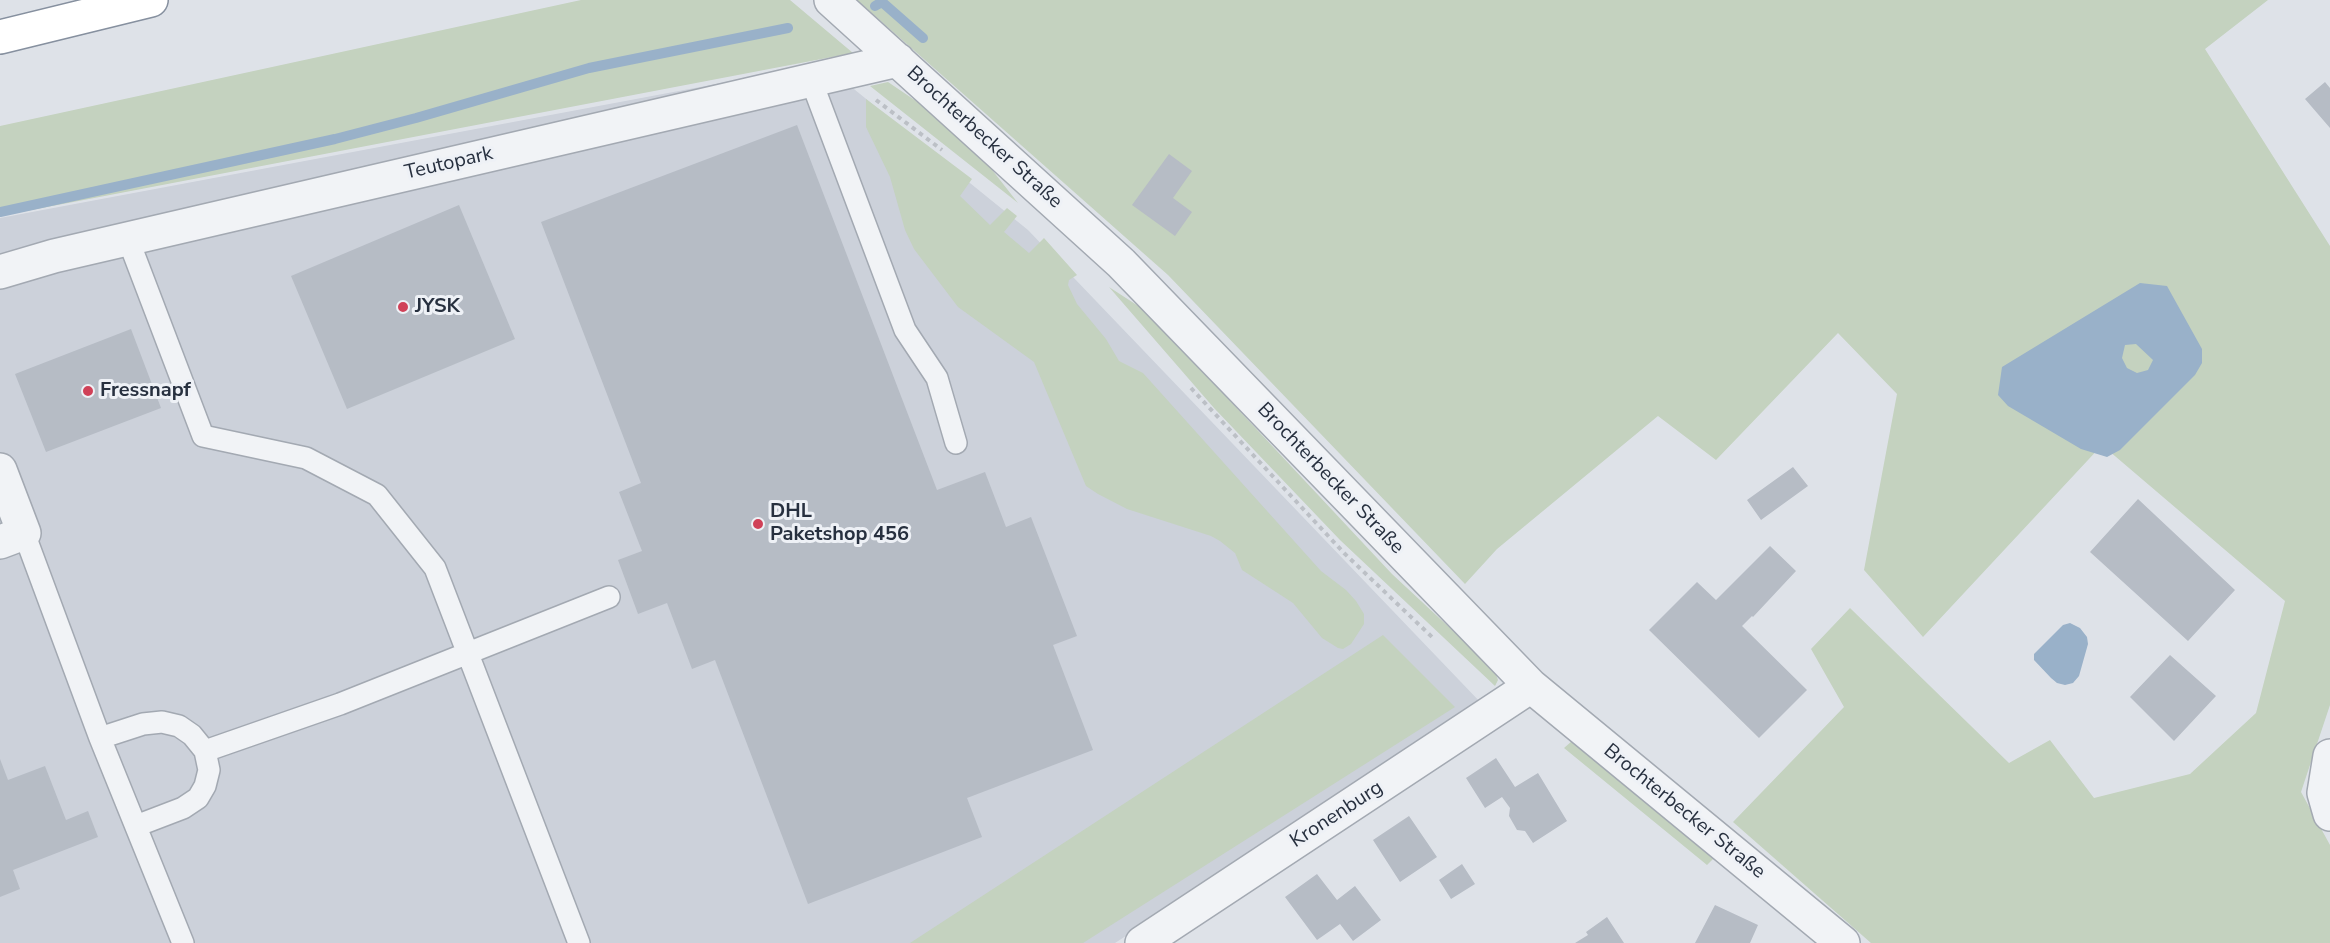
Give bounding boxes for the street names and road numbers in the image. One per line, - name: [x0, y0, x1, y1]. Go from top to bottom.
- street label: Brochterbecker Straße: [901, 62, 1067, 214]
- street label: Teutopark: [403, 142, 495, 186]
- street label: Brochterbecker Straße: [1252, 398, 1408, 560]
- street label: Brochterbecker Straße: [1598, 739, 1770, 885]
- street label: Kronenburg: [1286, 776, 1388, 854]

